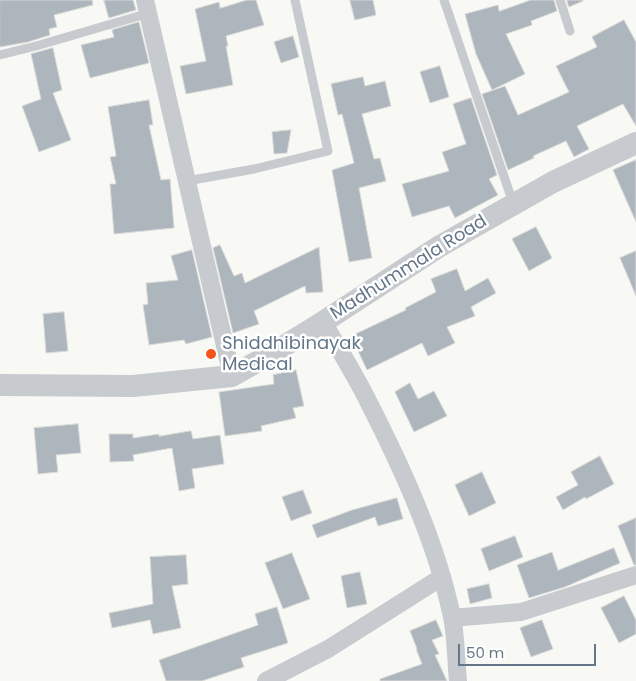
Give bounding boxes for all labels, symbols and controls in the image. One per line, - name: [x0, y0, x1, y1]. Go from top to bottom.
- street label: Madhummala Road: [327, 211, 491, 325]
- place label: Shiddhibinayak Medical: [222, 333, 361, 376]
- marker: Shiddhibinayak Medical: [204, 347, 218, 361]
- scale bar: [461, 634, 598, 666]
- text: 50 m: [466, 642, 504, 663]

